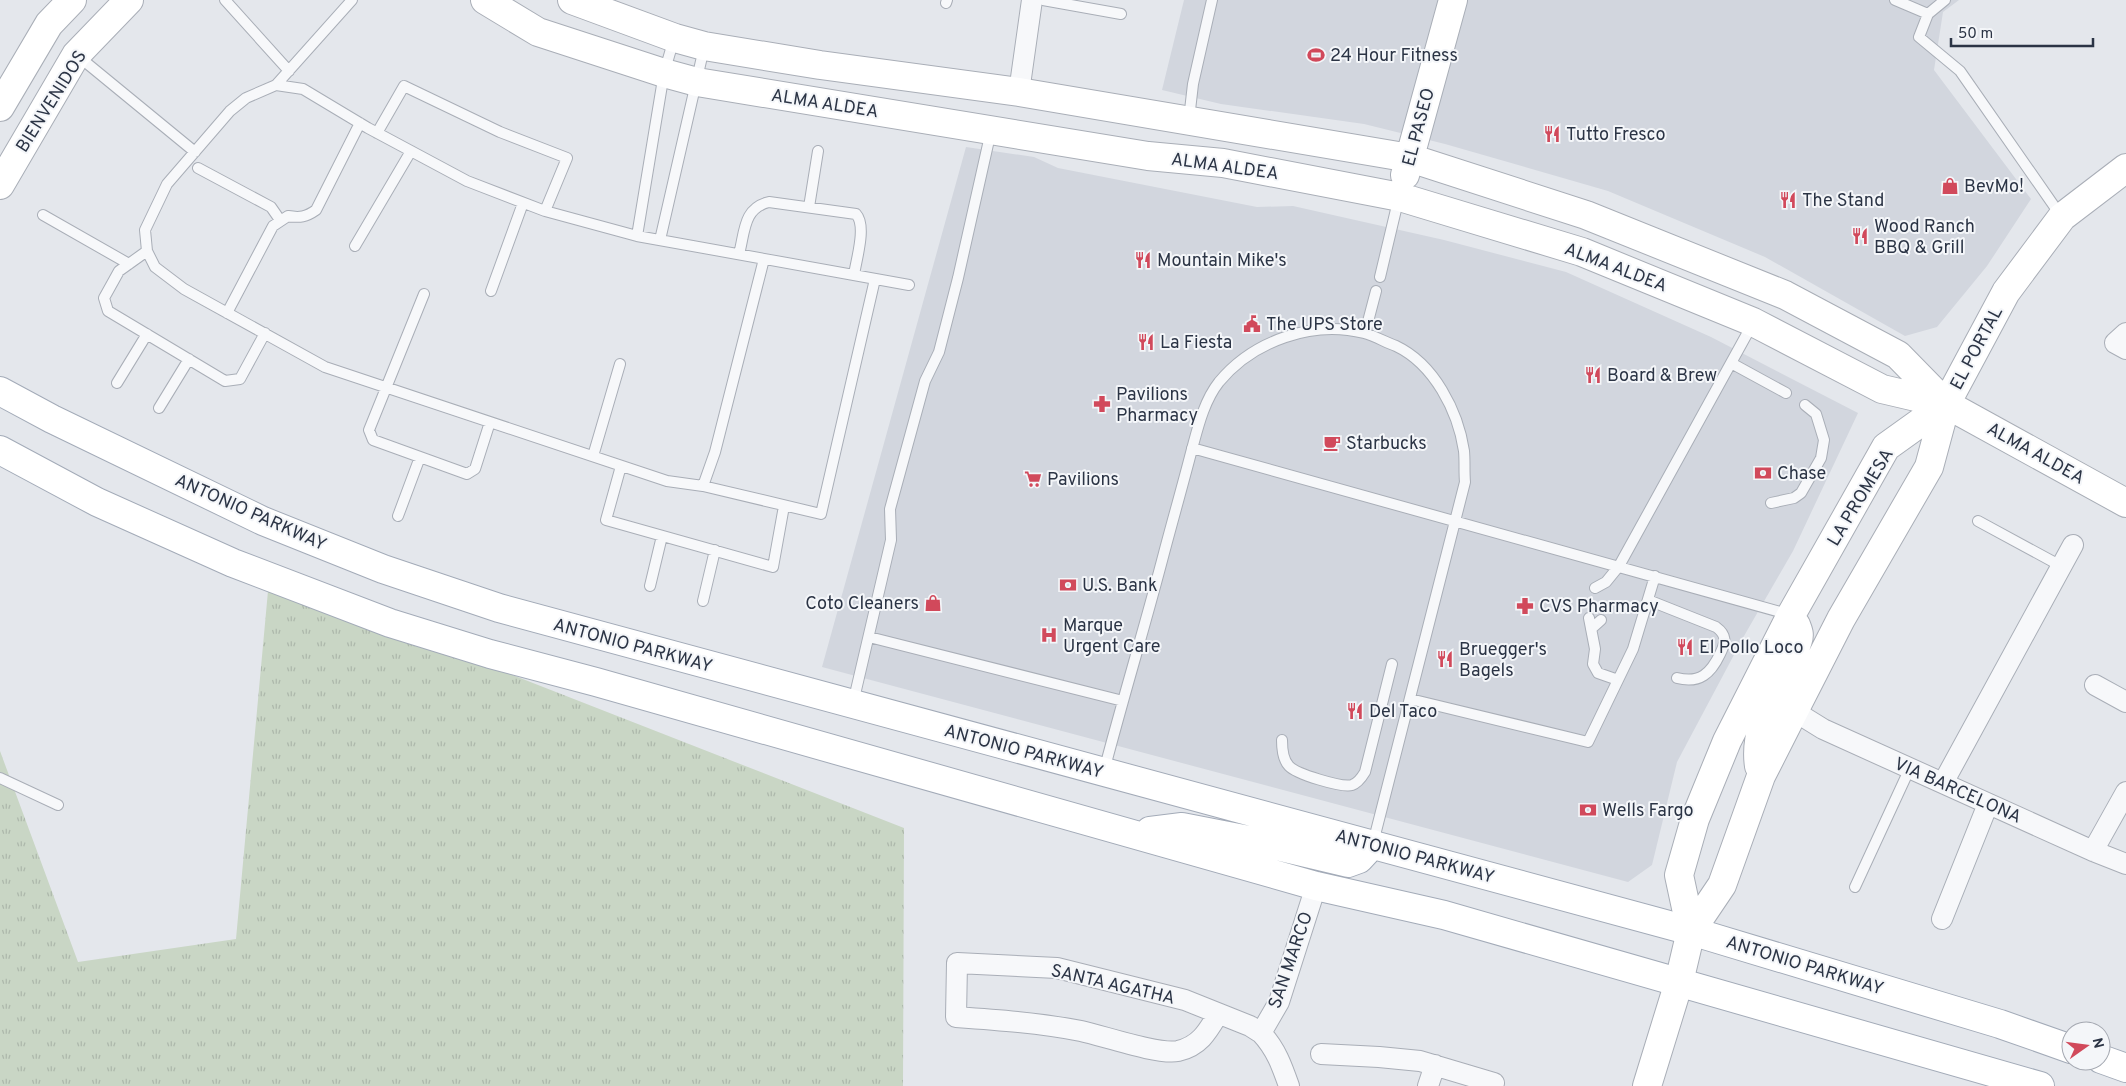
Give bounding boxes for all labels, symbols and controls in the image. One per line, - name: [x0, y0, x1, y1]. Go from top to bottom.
- scale bar: [1951, 15, 2094, 47]
- text: 50 m: [1958, 25, 1993, 44]
- sports icon: 24 Hour Fitness: [1306, 45, 1326, 65]
- place label: 24 Hour Fitness: [1330, 45, 1458, 68]
- street label: BIENVENIDOS: [12, 46, 93, 157]
- street label: ALMA ALDEA: [769, 85, 880, 124]
- street label: EL PASEO: [1398, 86, 1441, 169]
- restaurant icon: Tutto Fresco: [1542, 124, 1562, 144]
- place label: Tutto Fresco: [1566, 124, 1666, 147]
- street label: ALMA ALDEA: [1170, 149, 1280, 186]
- shop icon: BevMo!: [1940, 176, 1960, 196]
- place label: BevMo!: [1964, 176, 2024, 199]
- restaurant icon: The Stand: [1778, 190, 1798, 210]
- place label: The Stand: [1802, 190, 1884, 213]
- place label: Wood Ranch BBQ & Grill: [1874, 216, 1975, 260]
- restaurant icon: Wood Ranch BBQ & Grill: [1850, 226, 1870, 246]
- street label: ALMA ALDEA: [1561, 238, 1670, 299]
- restaurant icon: Mountain Mike's: [1133, 250, 1153, 270]
- place label: Mountain Mike's: [1157, 250, 1287, 273]
- street label: EL PORTAL: [1946, 303, 2009, 394]
- public building icon: The UPS Store: [1242, 314, 1262, 334]
- place label: The UPS Store: [1266, 314, 1383, 337]
- restaurant icon: La Fiesta: [1136, 332, 1156, 352]
- place label: La Fiesta: [1160, 332, 1232, 355]
- restaurant icon: Board & Brew: [1583, 365, 1603, 385]
- place label: Board & Brew: [1607, 365, 1717, 388]
- place label: Pavilions Pharmacy: [1116, 384, 1198, 428]
- pharmacy icon: Pavilions Pharmacy: [1092, 394, 1112, 414]
- street label: ALMA ALDEA: [1982, 418, 2088, 491]
- cafe icon: Starbucks: [1322, 433, 1342, 453]
- place label: Starbucks: [1346, 433, 1427, 456]
- street label: LA PROMESA: [1823, 445, 1899, 551]
- bank icon: Chase: [1753, 463, 1773, 483]
- place label: Chase: [1777, 463, 1826, 486]
- supermarket icon: Pavilions: [1023, 469, 1043, 489]
- place label: Pavilions: [1047, 469, 1119, 492]
- street label: ANTONIO PARKWAY: [171, 470, 330, 557]
- bank icon: U.S. Bank: [1058, 575, 1078, 595]
- place label: U.S. Bank: [1082, 575, 1158, 598]
- place label: Coto Cleaners: [805, 593, 919, 616]
- shop icon: Coto Cleaners: [923, 593, 943, 613]
- pharmacy icon: CVS Pharmacy: [1515, 596, 1535, 616]
- place label: CVS Pharmacy: [1539, 596, 1659, 619]
- street label: ANTONIO PARKWAY: [551, 614, 715, 679]
- place label: Marque Urgent Care: [1063, 615, 1160, 659]
- hospital icon: Marque Urgent Care: [1039, 625, 1059, 645]
- restaurant icon: El Pollo Loco: [1675, 637, 1695, 657]
- place label: El Pollo Loco: [1699, 637, 1803, 660]
- place label: Bruegger's Bagels: [1459, 639, 1547, 683]
- restaurant icon: Bruegger's Bagels: [1435, 649, 1455, 669]
- restaurant icon: Del Taco: [1345, 701, 1365, 721]
- place label: Del Taco: [1369, 701, 1437, 724]
- street label: ANTONIO PARKWAY: [942, 720, 1106, 785]
- street label: VIA BARCELONA: [1890, 753, 2025, 830]
- bank icon: Wells Fargo: [1578, 800, 1598, 820]
- place label: Wells Fargo: [1602, 800, 1694, 823]
- street label: ANTONIO PARKWAY: [1333, 825, 1497, 890]
- street label: SAN MARCO: [1264, 909, 1319, 1012]
- street label: ANTONIO PARKWAY: [1723, 931, 1886, 1001]
- street label: SANTA AGATHA: [1048, 960, 1177, 1011]
- north arrow: [2061, 1021, 2111, 1071]
- text: N: [2088, 1036, 2107, 1050]

